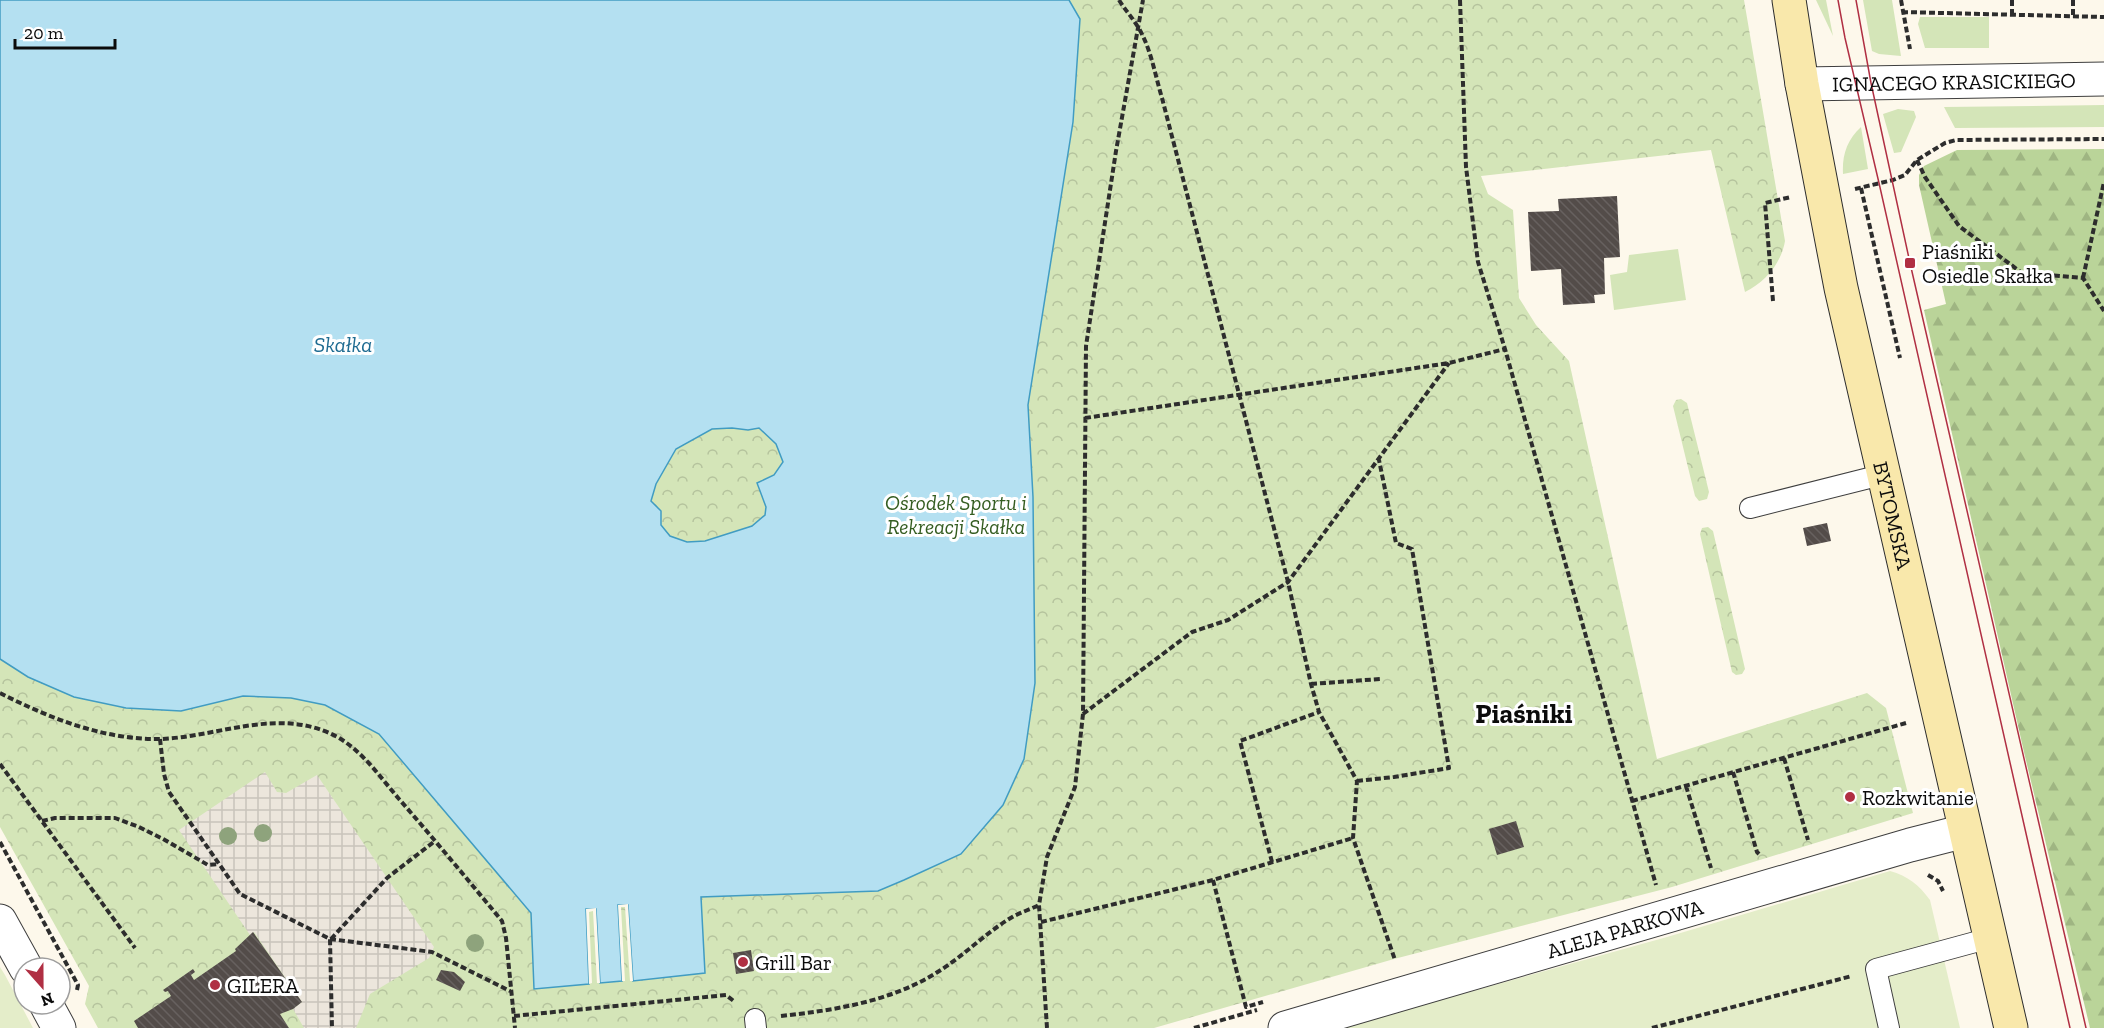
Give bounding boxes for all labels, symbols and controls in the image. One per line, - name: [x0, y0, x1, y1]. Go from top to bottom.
- scale bar: [15, 12, 116, 50]
- text: 20 m: [24, 22, 64, 44]
- street label: IGNACEGO KRASICKIEGO: [1832, 67, 2076, 96]
- place label: Piaśniki Osiedle Skałka: [1922, 239, 2053, 288]
- marker: Piaśniki Osiedle Skałka: [1903, 256, 1917, 270]
- water label: Skałka: [314, 331, 372, 358]
- street label: BYTOMSKA: [1869, 459, 1918, 572]
- park label: Ośrodek Sportu i Rekreacji Skałka: [885, 490, 1027, 539]
- district label: Piaśniki: [1475, 698, 1573, 730]
- place label: Rozkwitanie: [1862, 785, 1974, 810]
- marker: Rozkwitanie: [1843, 790, 1857, 804]
- street label: ALEJA PARKOWA: [1544, 894, 1706, 963]
- place label: Grill Bar: [755, 950, 832, 975]
- marker: Grill Bar: [736, 955, 750, 969]
- north arrow: [12, 956, 72, 1016]
- place label: GILERA: [227, 973, 299, 998]
- marker: GILERA: [208, 978, 222, 992]
- text: N: [38, 988, 56, 1011]

